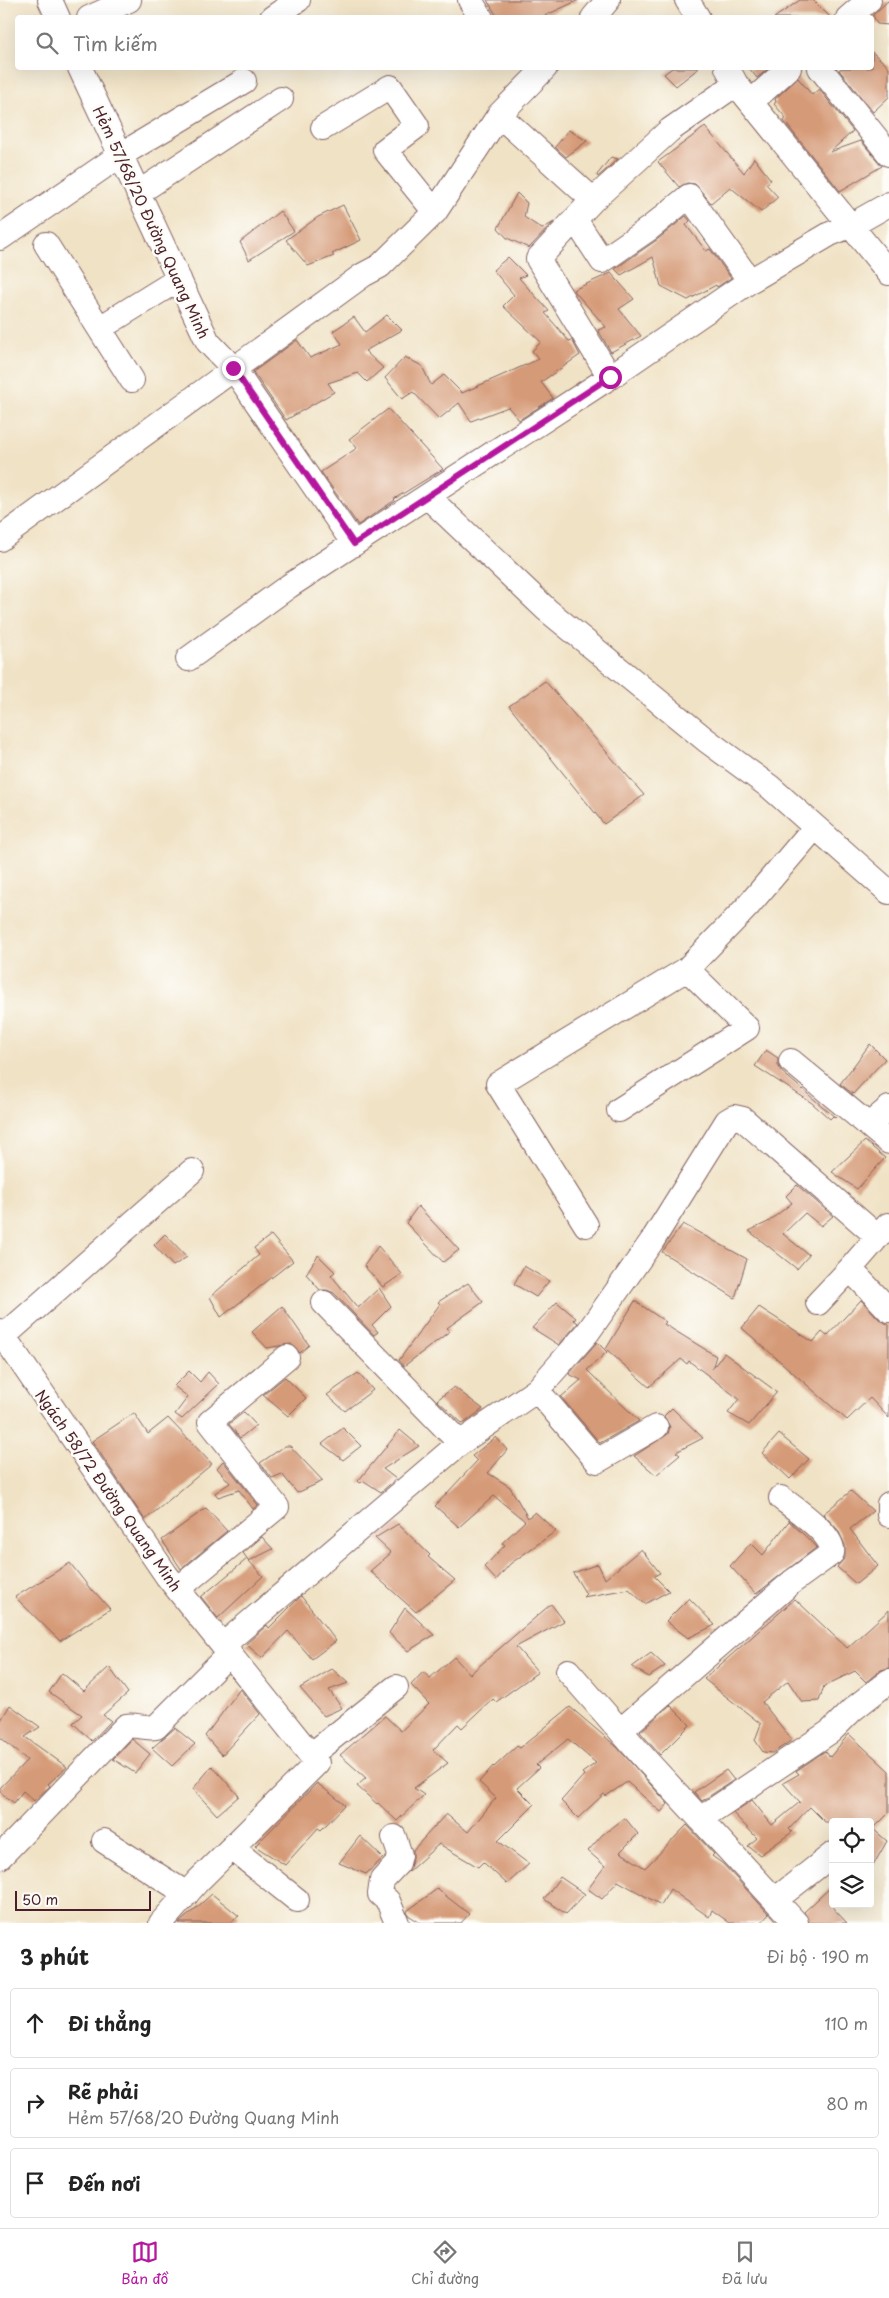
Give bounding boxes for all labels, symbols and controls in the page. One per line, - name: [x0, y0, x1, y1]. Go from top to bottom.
- search box: [15, 15, 874, 70]
- icon: search: [33, 29, 61, 57]
- text: Tìm kiếm: [73, 29, 158, 57]
- street label: Hẻm 57/68/20 Đường Quang Minh: [88, 102, 216, 342]
- route end: [222, 357, 245, 380]
- route start: [599, 366, 622, 389]
- street label: Ngách 58/72 Đường Quang Minh: [30, 1384, 188, 1596]
- map controls: [829, 1818, 874, 1908]
- button: locate: [829, 1818, 874, 1863]
- button: layers: [829, 1863, 874, 1908]
- scale bar: [15, 1888, 151, 1911]
- text: 50 m: [22, 1889, 58, 1910]
- text: 3 phút: [20, 1940, 89, 1972]
- text: Đi bộ · 190 m: [767, 1944, 869, 1968]
- icon: ahead: [21, 2009, 49, 2037]
- text: Đi thẳng: [68, 2009, 151, 2037]
- text: 110 m: [825, 2011, 868, 2035]
- text: Rẽ phải: [68, 2077, 139, 2105]
- icon: right: [21, 2089, 49, 2117]
- text: 80 m: [826, 2091, 868, 2115]
- text: Hẻm 57/68/20 Đường Quang Minh: [68, 2105, 339, 2129]
- icon: arrive: [21, 2169, 49, 2197]
- text: Đến nơi: [68, 2169, 141, 2197]
- tab: Bản đồ: [121, 2238, 168, 2289]
- tab: Chỉ đường: [411, 2238, 479, 2289]
- tab: Đã lưu: [722, 2238, 768, 2289]

